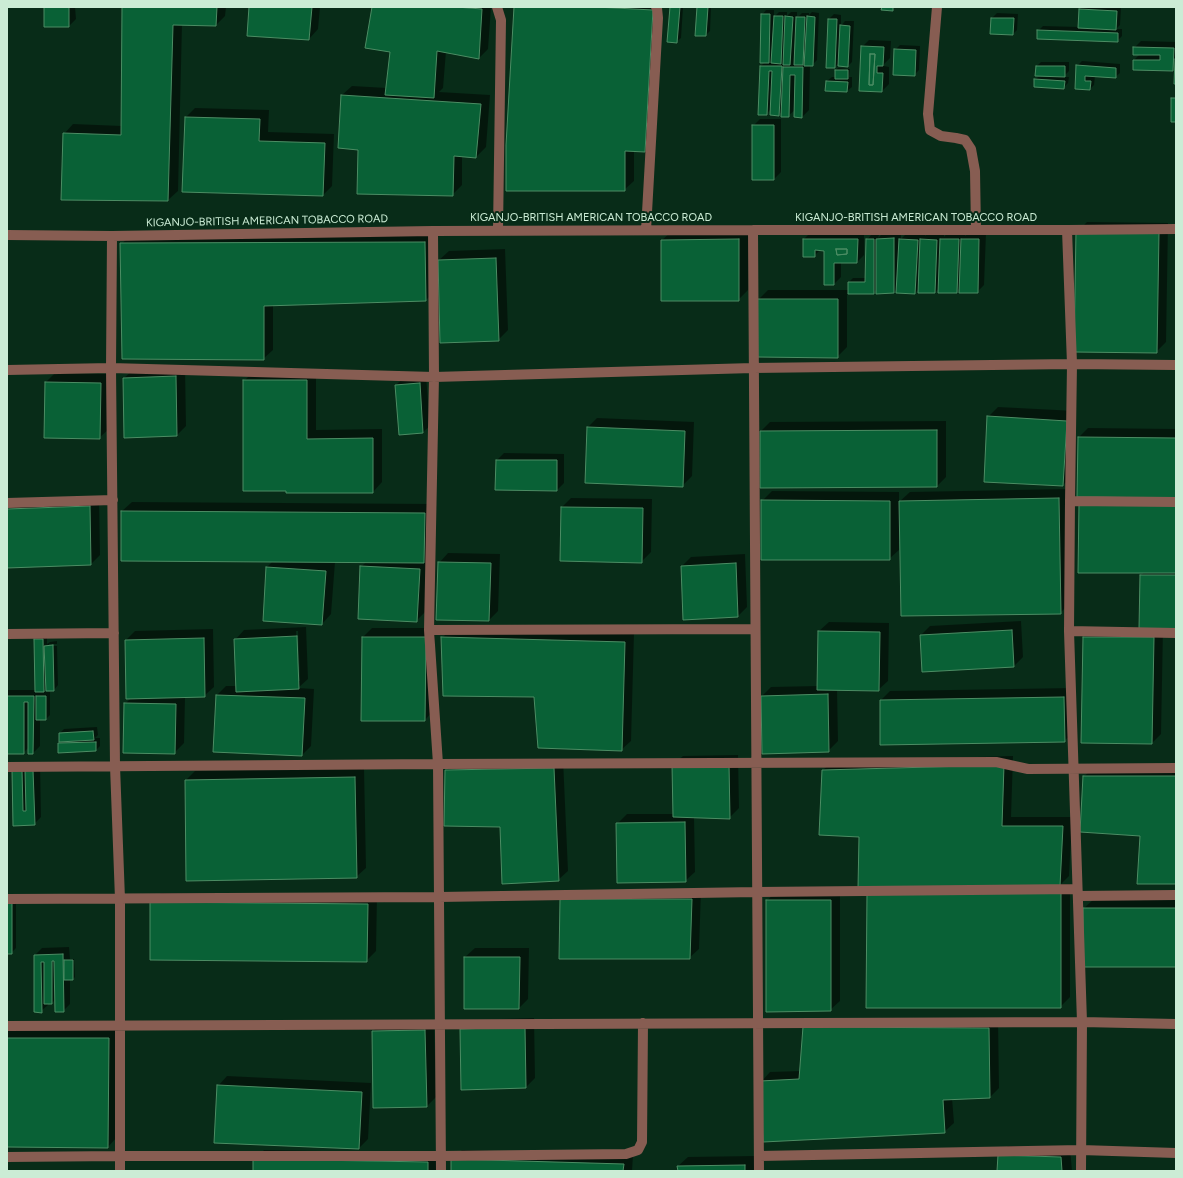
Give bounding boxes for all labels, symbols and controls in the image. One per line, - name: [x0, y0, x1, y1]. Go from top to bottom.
- street label: KIGANJO-BRITISH AMERICAN TOBACCO ROAD: [470, 211, 712, 225]
- street label: KIGANJO-BRITISH AMERICAN TOBACCO ROAD: [795, 211, 1037, 225]
- street label: KIGANJO-BRITISH AMERICAN TOBACCO ROAD: [146, 212, 388, 230]

